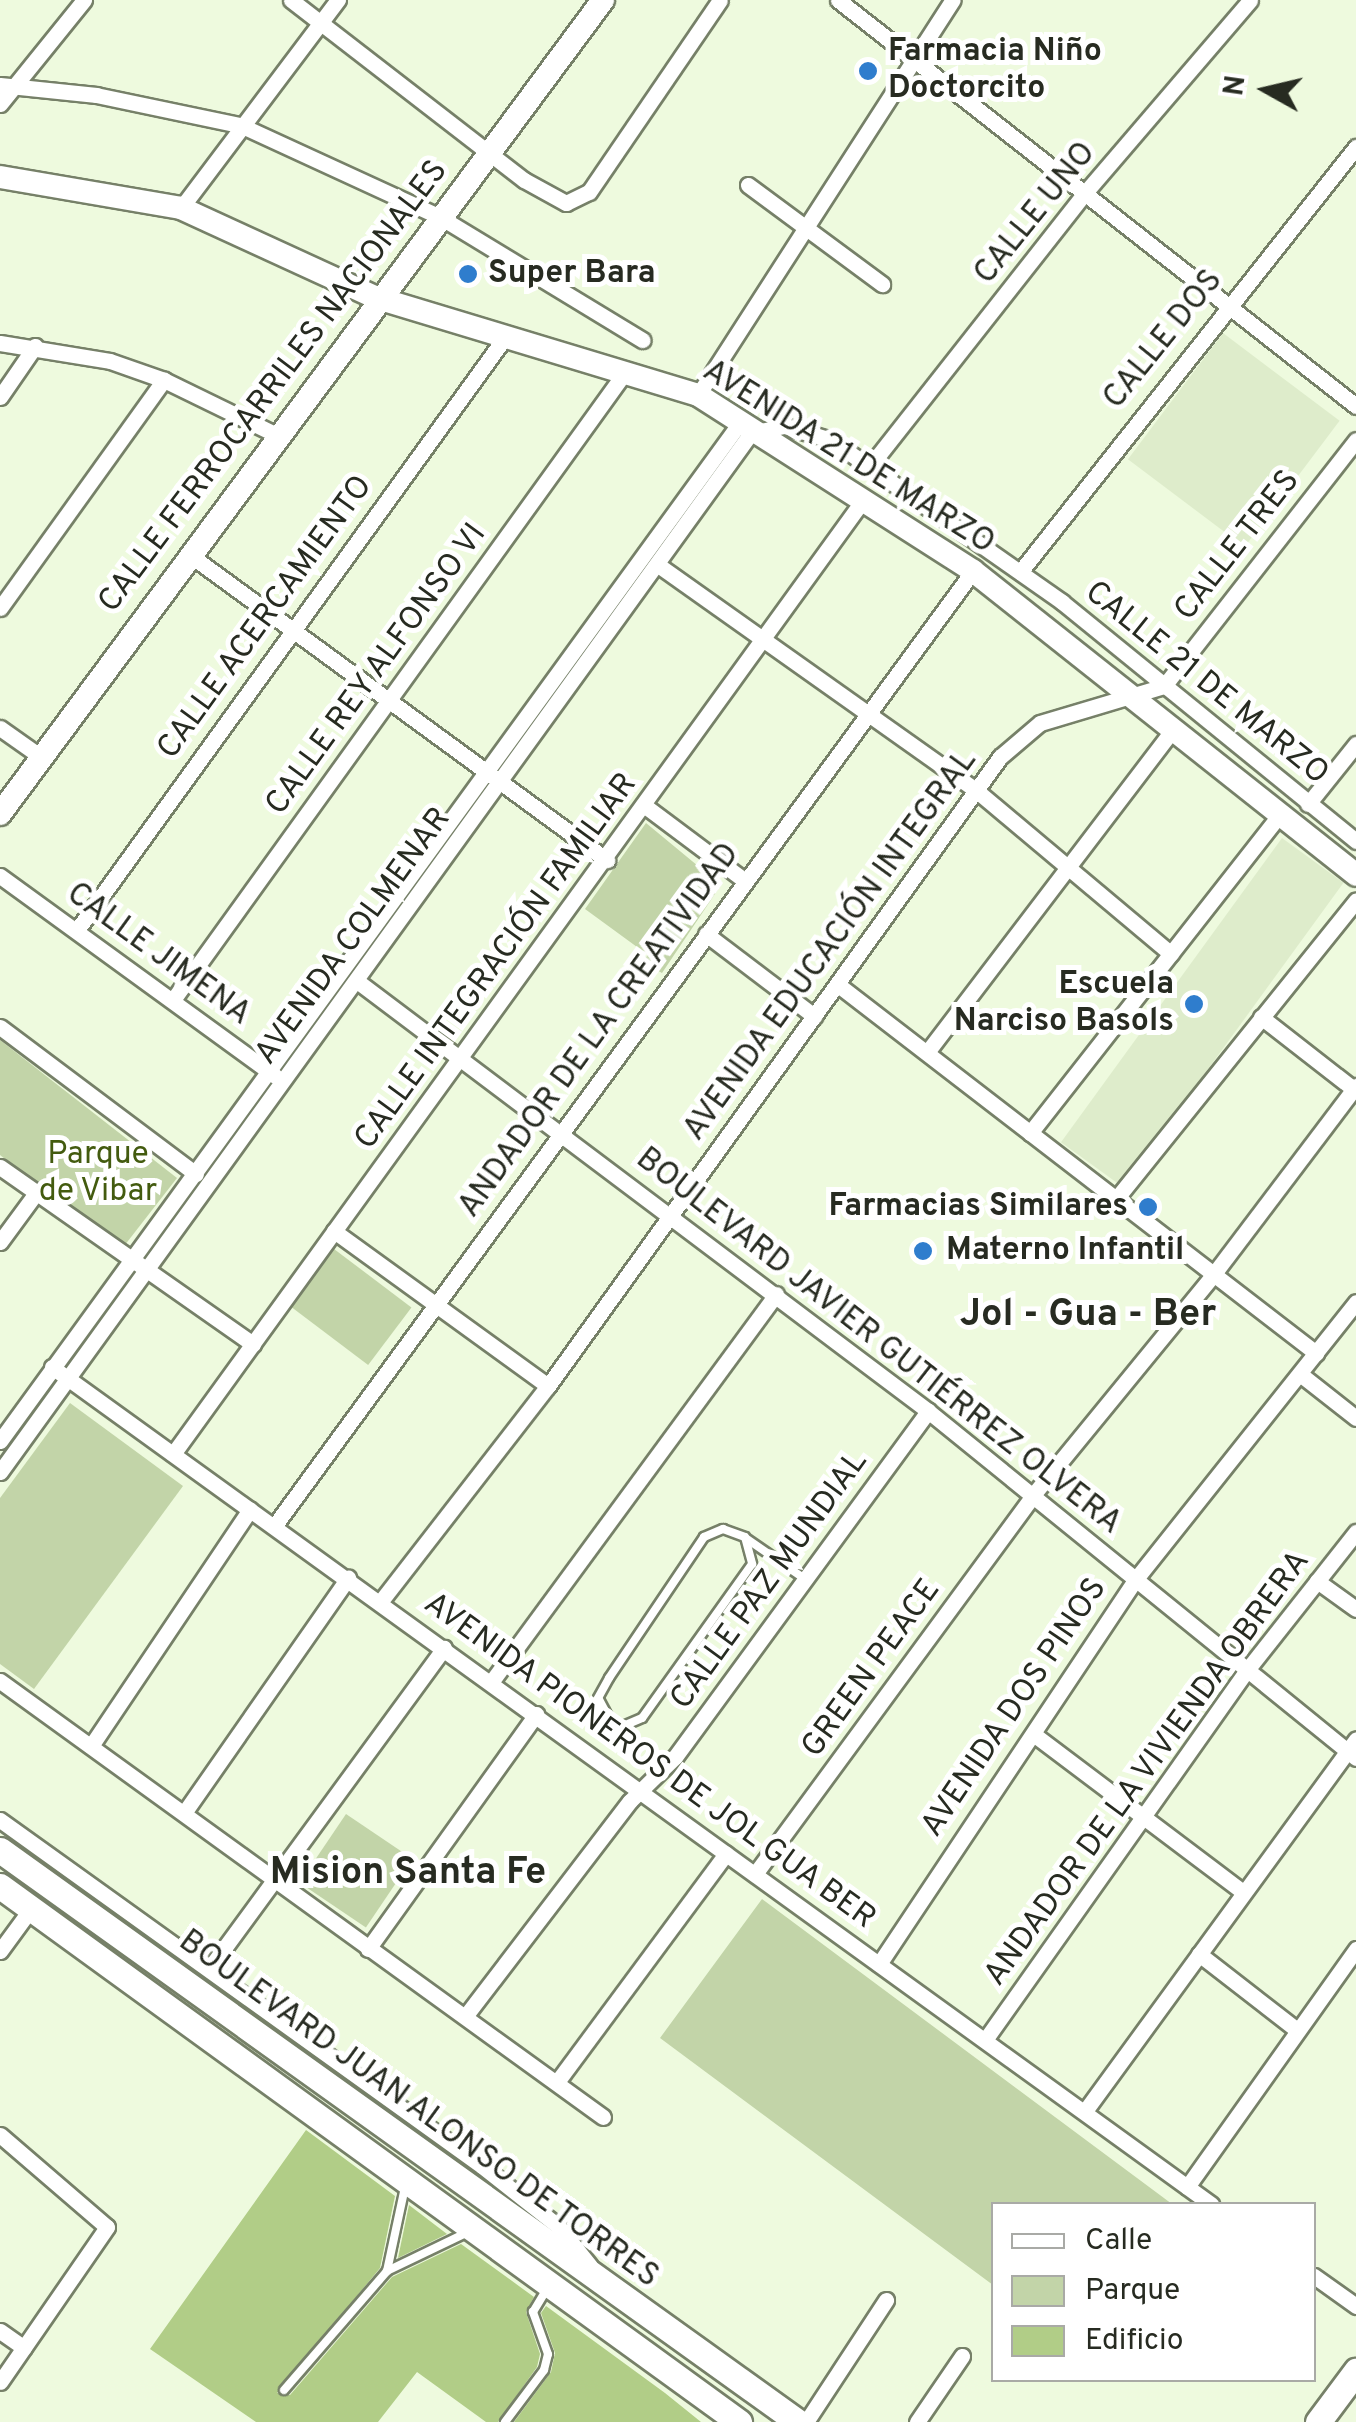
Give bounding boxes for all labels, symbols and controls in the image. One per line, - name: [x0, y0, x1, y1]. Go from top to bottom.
- place label: Farmacia Niño Doctorcito: [888, 34, 1102, 109]
- north arrow: [1216, 40, 1316, 140]
- marker: Farmacia Niño Doctorcito: [857, 60, 879, 82]
- text: N: [1217, 73, 1256, 98]
- street label: CALLE UNO: [967, 135, 1105, 293]
- street label: CALLE FERROCARRILES NACIONALES: [91, 153, 457, 621]
- place label: Super Bara: [488, 255, 656, 293]
- marker: Super Bara: [457, 263, 479, 285]
- street label: CALLE DOS: [1096, 263, 1232, 417]
- street label: AVENIDA 21 DE MARZO: [695, 352, 1001, 564]
- street label: CALLE TRES: [1167, 463, 1309, 629]
- street label: CALLE ACERCAMIENTO: [150, 468, 382, 768]
- street label: CALLE REY ALFONSO VI: [257, 515, 497, 825]
- street label: CALLE 21 DE MARZO: [1076, 574, 1336, 794]
- street label: AVENIDA EDUCACIÓN INTEGRAL: [676, 743, 986, 1149]
- street label: CALLE INTEGRACIÓN FAMILIAR: [348, 766, 646, 1158]
- street label: AVENIDA COLMENAR: [248, 801, 460, 1073]
- street label: ANDADOR DE LA CREATIVIDAD: [451, 836, 749, 1226]
- street label: CALLE JIMENA: [58, 875, 258, 1035]
- place label: Escuela Narciso Basols: [954, 967, 1174, 1042]
- marker: Escuela Narciso Basols: [1183, 993, 1205, 1015]
- park label: Parque de Vibar: [38, 1137, 158, 1212]
- street label: BOULEVARD JAVIER GUTIÉRREZ OLVERA: [628, 1141, 1128, 1543]
- place label: Farmacias Similares: [829, 1188, 1128, 1226]
- marker: Farmacias Similares: [1137, 1196, 1159, 1218]
- place label: Materno Infantil: [946, 1232, 1184, 1270]
- marker: Materno Infantil: [910, 1238, 936, 1264]
- district label: Jol - Gua - Ber: [960, 1293, 1216, 1339]
- street label: CALLE PAZ MUNDIAL: [663, 1444, 877, 1718]
- street label: ANDADOR DE LA VIVIENDA OBRERA: [976, 1542, 1320, 1996]
- street label: AVENIDA DOS PINOS: [914, 1571, 1116, 1845]
- street label: GREEN PEACE: [795, 1572, 949, 1766]
- street label: AVENIDA PIONEROS DE JOL GUA BER: [414, 1584, 884, 1940]
- district label: Mision Santa Fe: [270, 1851, 546, 1897]
- street label: BOULEVARD JUAN ALONSO DE TORRES: [170, 1922, 666, 2298]
- legend: [991, 2202, 1316, 2382]
- text: Calle: [1085, 2223, 1152, 2260]
- text: Parque: [1085, 2273, 1180, 2310]
- text: Edificio: [1085, 2323, 1183, 2360]

